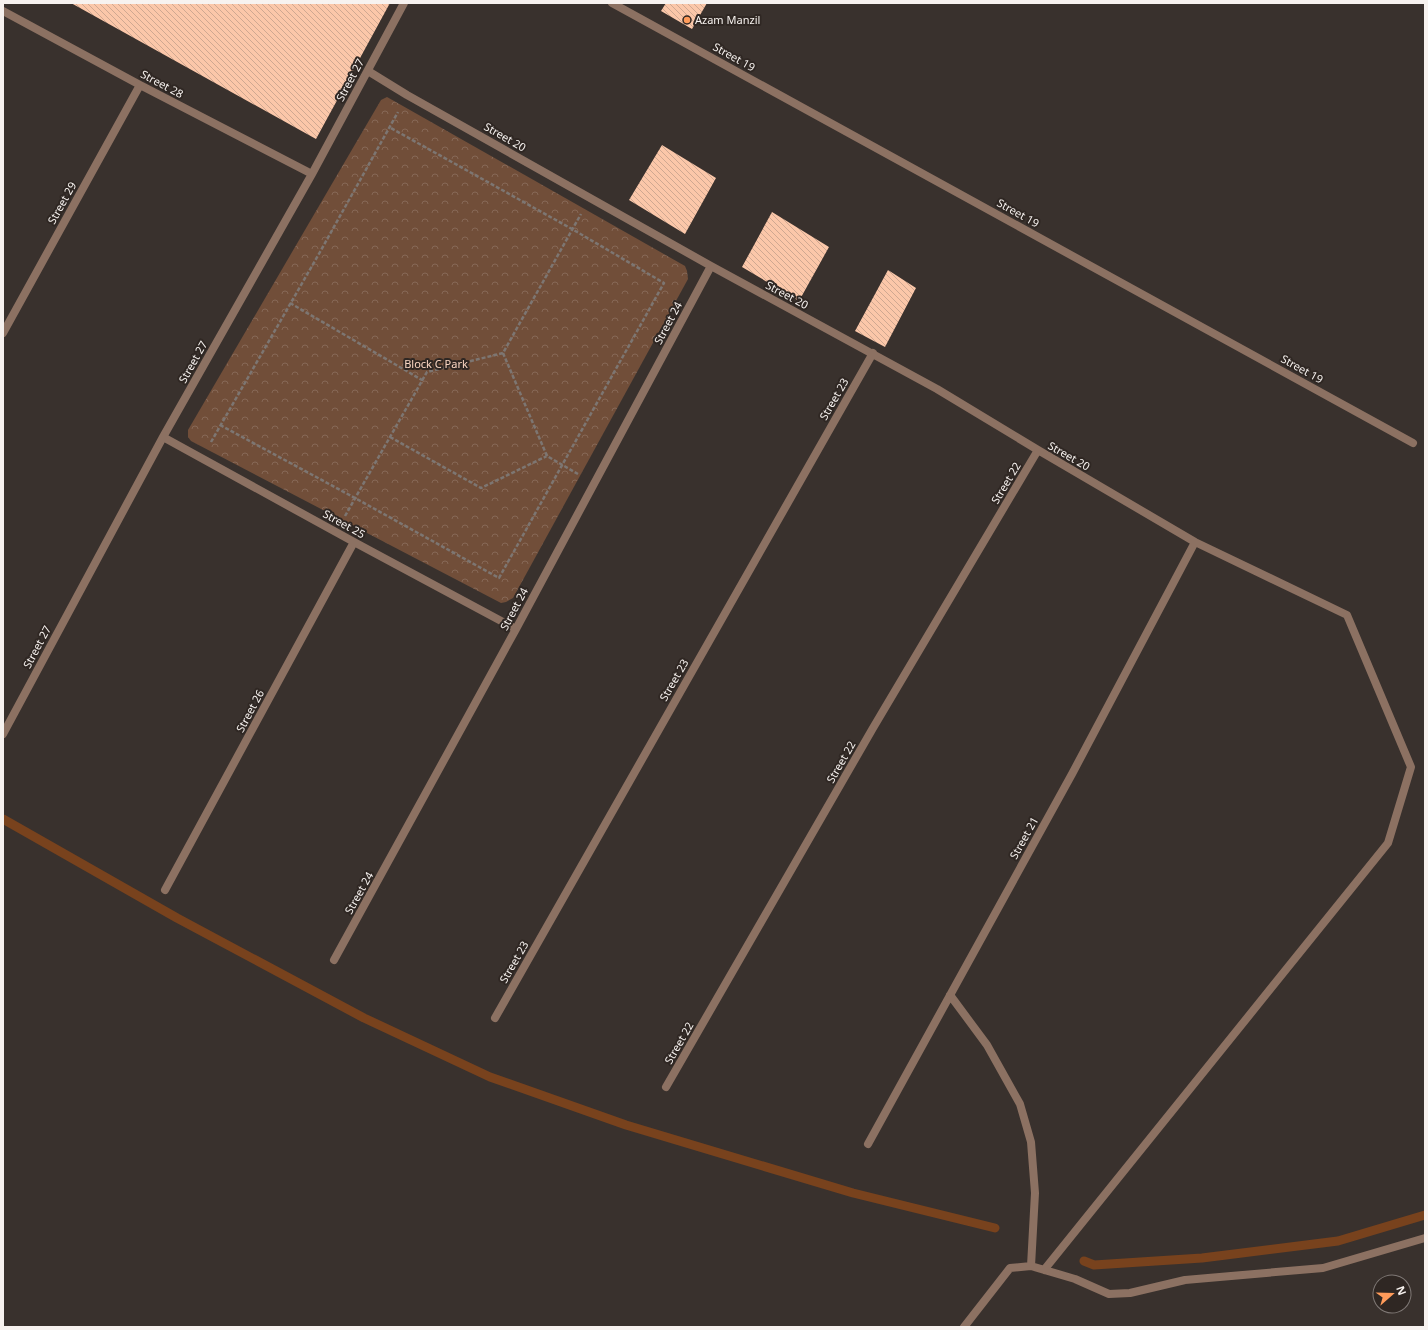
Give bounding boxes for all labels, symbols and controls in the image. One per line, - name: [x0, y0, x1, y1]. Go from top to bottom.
- place label: Azam Manzil: [695, 12, 760, 27]
- marker: Azam Manzil: [682, 15, 692, 25]
- street label: Street 19: [710, 39, 758, 74]
- street label: Street 27: [332, 56, 367, 104]
- street label: Street 28: [138, 66, 186, 101]
- street label: Street 20: [482, 119, 529, 155]
- street label: Street 29: [44, 179, 79, 227]
- street label: Street 19: [994, 195, 1042, 230]
- street label: Street 20: [763, 277, 811, 312]
- street label: Street 24: [650, 298, 685, 347]
- street label: Street 27: [175, 338, 210, 386]
- street label: Street 19: [1278, 351, 1326, 386]
- park label: Block C Park: [404, 356, 468, 371]
- street label: Street 23: [816, 375, 852, 422]
- street label: Street 20: [1046, 438, 1093, 474]
- street label: Street 22: [987, 459, 1024, 506]
- street label: Street 25: [320, 506, 368, 541]
- street label: Street 24: [496, 584, 531, 633]
- street label: Street 27: [19, 623, 54, 671]
- street label: Street 23: [656, 656, 692, 703]
- street label: Street 26: [232, 687, 267, 735]
- street label: Street 22: [823, 738, 859, 785]
- street label: Street 21: [1006, 814, 1041, 862]
- street label: Street 24: [341, 868, 377, 917]
- street label: Street 23: [496, 938, 532, 985]
- street label: Street 22: [661, 1019, 697, 1066]
- north arrow: [1372, 1274, 1412, 1314]
- text: N: [1393, 1284, 1410, 1297]

